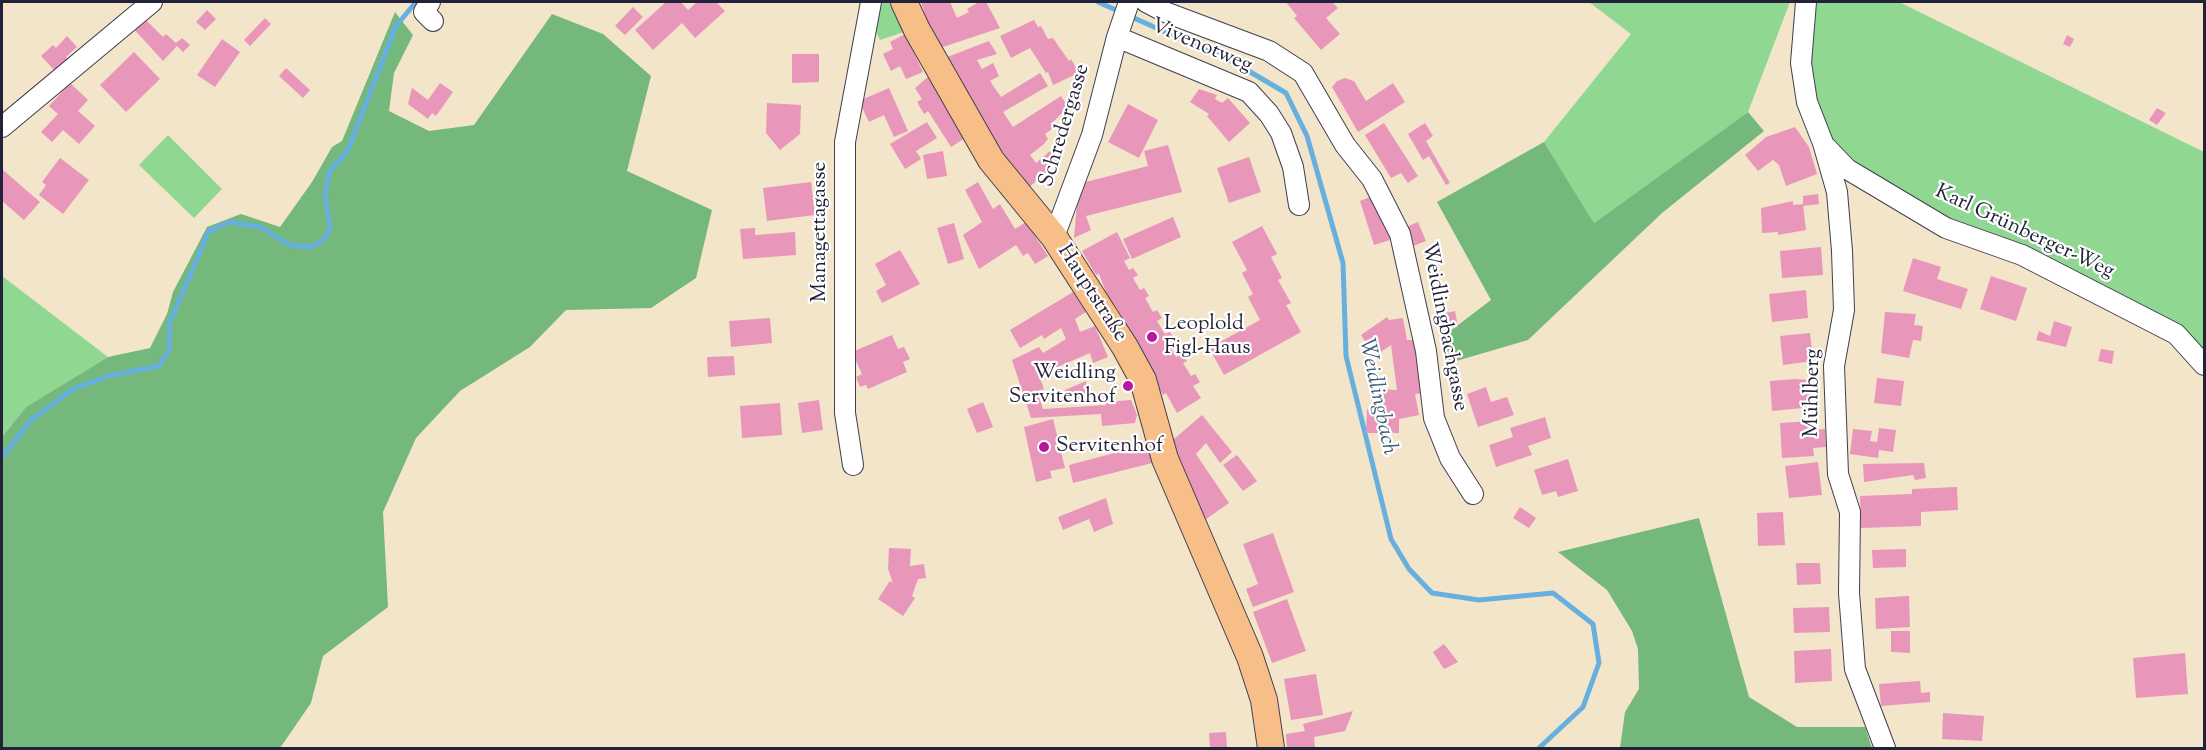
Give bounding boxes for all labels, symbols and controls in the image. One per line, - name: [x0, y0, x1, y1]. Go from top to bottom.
- street label: Vivenotweg: [1147, 14, 1255, 80]
- street label: Schredergasse: [1035, 61, 1097, 191]
- street label: Managettagasse: [808, 162, 834, 302]
- street label: Karl Grünberger-Weg: [1930, 180, 2118, 286]
- street label: Weidlingbachgasse: [1414, 240, 1472, 414]
- street label: Hauptstraße: [1050, 241, 1132, 347]
- place label: Leoplold Figl-Haus: [1164, 312, 1251, 362]
- marker: Leoplold Figl-Haus: [1145, 330, 1159, 344]
- water label: Weidlingbach: [1351, 337, 1401, 457]
- street label: Mühlberg: [1801, 348, 1827, 438]
- place label: Weidling Servitenhof: [1009, 361, 1116, 411]
- marker: Weidling Servitenhof: [1121, 379, 1135, 393]
- place label: Servitenhof: [1056, 434, 1163, 460]
- marker: Servitenhof: [1037, 440, 1051, 454]

